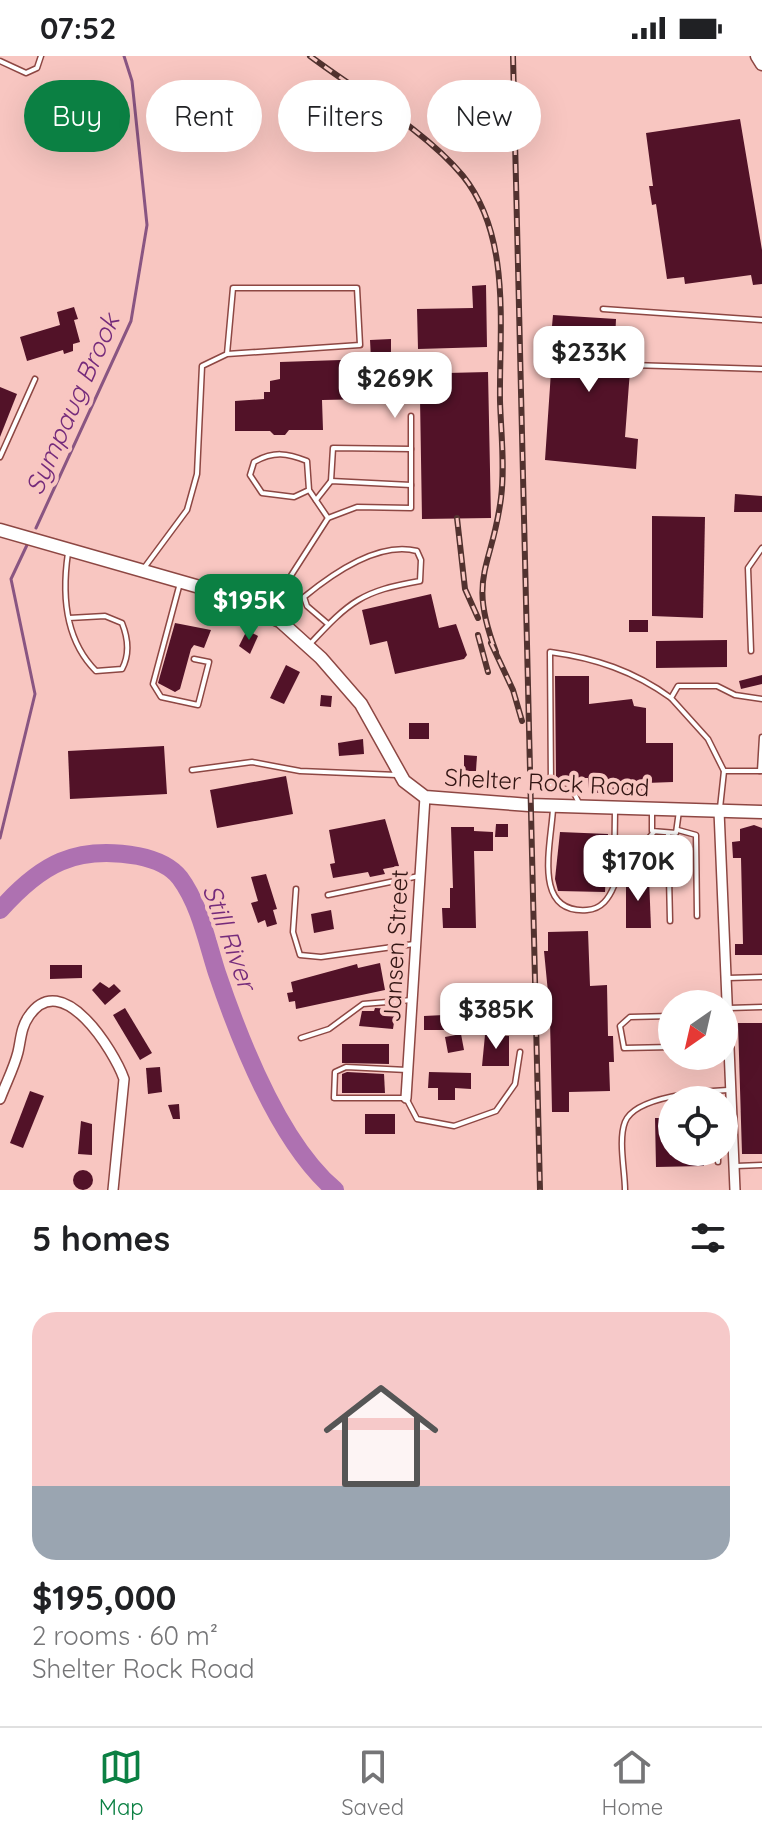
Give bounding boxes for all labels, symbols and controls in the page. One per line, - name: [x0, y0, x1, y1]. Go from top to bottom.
- text: 07:52: [40, 9, 116, 47]
- chip: Buy: [24, 80, 130, 152]
- chip: Rent: [146, 80, 262, 152]
- chip: Filters: [278, 80, 411, 152]
- chip: New: [427, 80, 541, 152]
- water label: Sympaug Brook: [17, 307, 127, 499]
- pin: $233K: [533, 326, 645, 394]
- text: $233K: [551, 335, 627, 368]
- pin: $269K: [339, 352, 451, 420]
- text: $269K: [357, 361, 433, 394]
- pin: $195K: [193, 574, 305, 642]
- text: $195K: [213, 583, 285, 616]
- street label: Shelter Rock Road: [444, 762, 650, 802]
- pin: $170K: [582, 835, 694, 903]
- text: $170K: [602, 844, 674, 877]
- street label: Jansen Street: [376, 869, 414, 1023]
- water label: Still River: [196, 880, 265, 997]
- pin: $385K: [440, 983, 552, 1051]
- north arrow: [658, 990, 738, 1070]
- map controls: [658, 990, 738, 1166]
- text: $385K: [458, 992, 534, 1025]
- button: locate: [658, 1086, 738, 1166]
- icon: filters: [686, 1216, 730, 1260]
- text: 5 homes: [32, 1217, 170, 1260]
- icon: home: [309, 1364, 453, 1508]
- text: $195,000: [32, 1576, 176, 1619]
- text: 2 rooms · 60 m²: [32, 1619, 218, 1652]
- text: Shelter Rock Road: [32, 1652, 254, 1685]
- tab: Map: [99, 1745, 144, 1821]
- tab: Saved: [341, 1745, 404, 1821]
- tab: Home: [602, 1745, 663, 1821]

